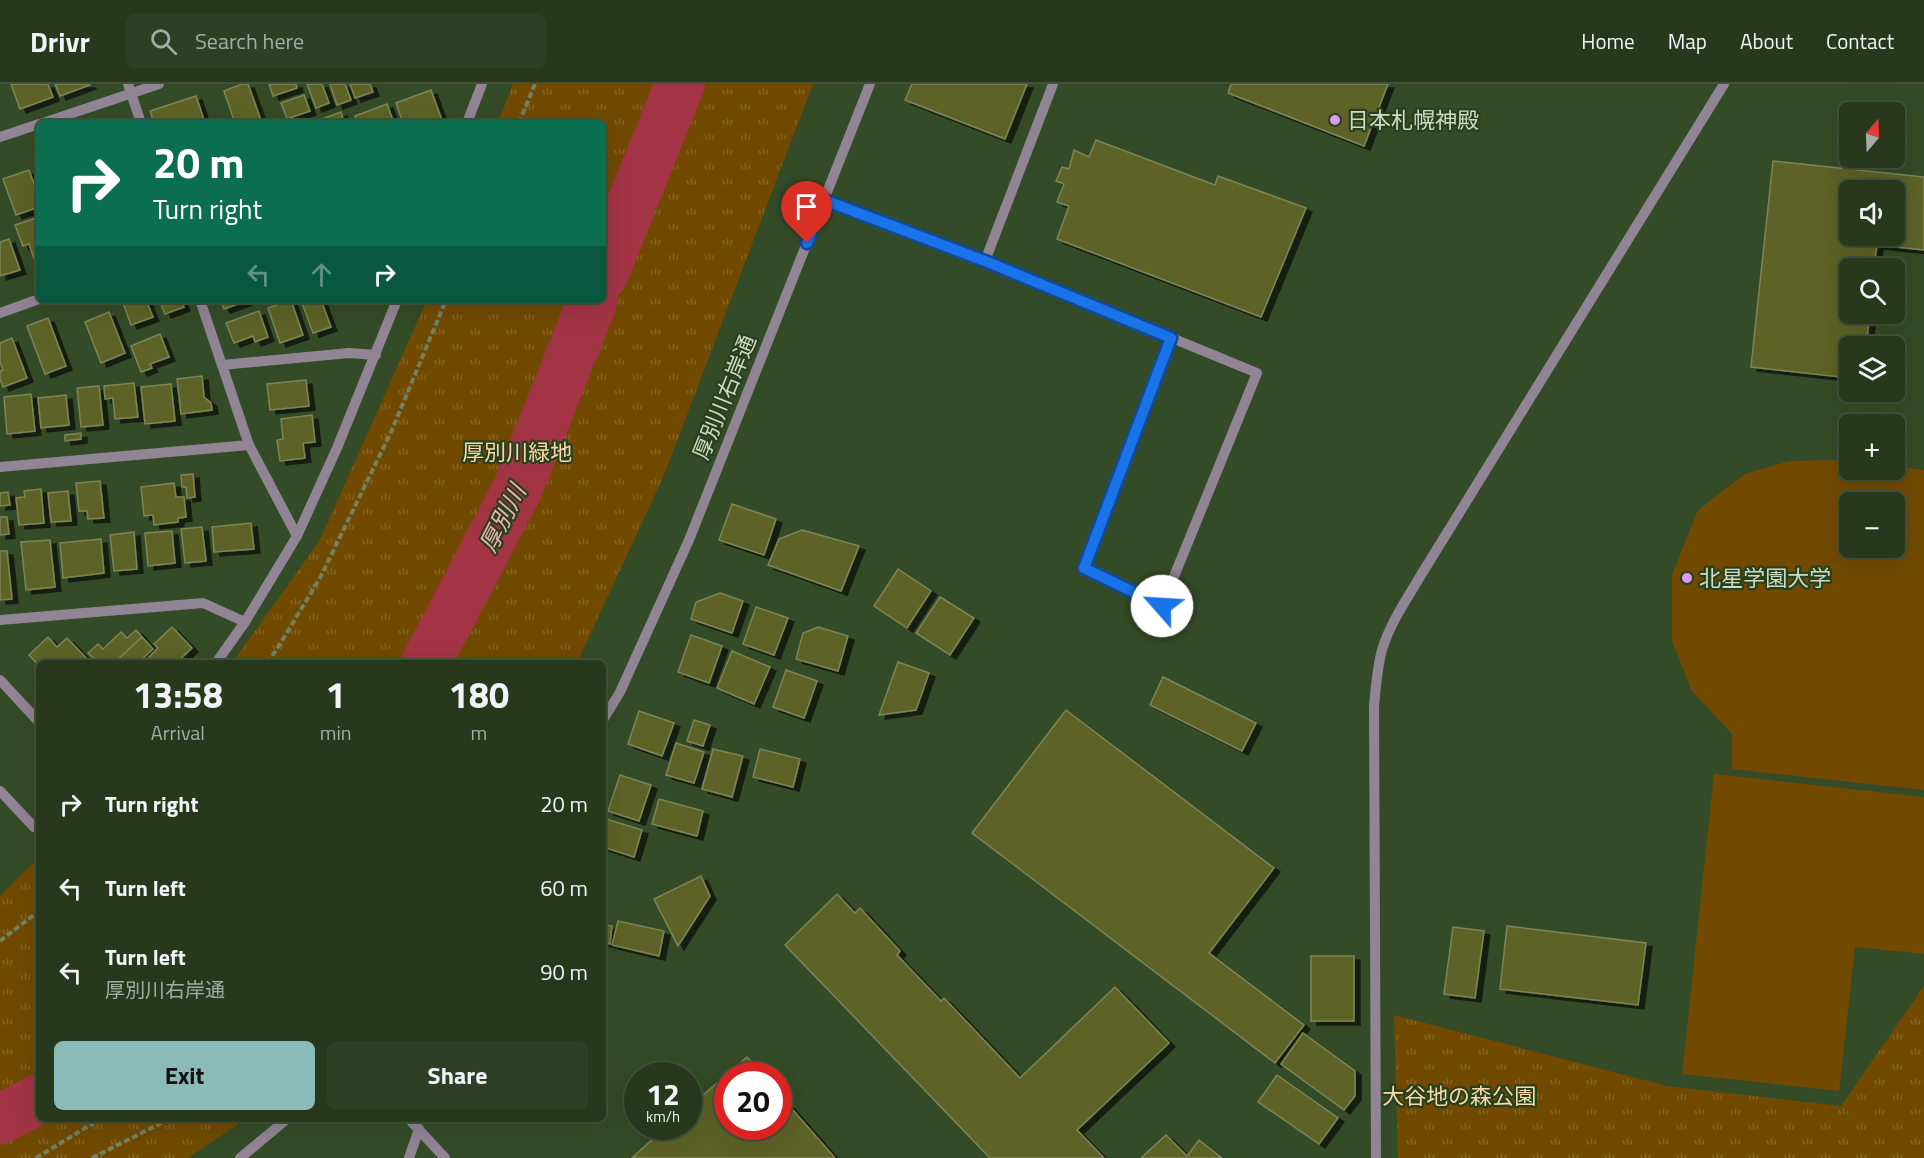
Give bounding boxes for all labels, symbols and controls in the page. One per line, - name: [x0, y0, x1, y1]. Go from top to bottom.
- search box: [126, 14, 546, 68]
- text: Drivr: [30, 20, 90, 63]
- text: Search here: [195, 24, 304, 58]
- icon: search: [147, 25, 180, 58]
- text: Home: [1581, 25, 1635, 57]
- text: Map: [1668, 25, 1707, 57]
- text: About: [1740, 25, 1793, 57]
- text: Contact: [1826, 25, 1894, 57]
- north arrow: [1839, 102, 1905, 168]
- map controls: [1839, 102, 1905, 558]
- place label: 日本札幌神殿: [1347, 103, 1479, 137]
- marker: 日本札幌神殿: [1328, 113, 1342, 127]
- text: 20 m: [153, 130, 245, 194]
- icon: right: [54, 144, 132, 222]
- button: sound: [1839, 180, 1905, 246]
- pin: [781, 181, 832, 243]
- text: Turn right: [153, 188, 262, 229]
- icon: arrive: [790, 190, 823, 223]
- icon: left: [242, 258, 275, 291]
- icon: ahead: [305, 258, 338, 291]
- icon: right: [368, 258, 401, 291]
- button: search: [1839, 258, 1905, 324]
- street label: 厚別川右岸通: [684, 329, 764, 465]
- button: layers: [1839, 336, 1905, 402]
- button: +: [1839, 414, 1905, 480]
- park label: 厚別川緑地: [462, 435, 572, 469]
- water label: 厚別川: [470, 475, 536, 558]
- button: −: [1839, 492, 1905, 558]
- place label: 北星学園大学: [1699, 561, 1831, 595]
- marker: 北星学園大学: [1680, 571, 1694, 585]
- position arrow: [1130, 574, 1194, 638]
- text: 13:58: [133, 667, 223, 722]
- text: 1: [326, 667, 346, 722]
- text: 180: [449, 667, 509, 722]
- text: Arrival: [151, 717, 205, 748]
- text: min: [320, 717, 352, 748]
- text: m: [470, 717, 487, 748]
- text: Turn right: [105, 787, 199, 821]
- text: 20 m: [540, 787, 588, 821]
- icon: right: [54, 788, 87, 821]
- text: Turn left: [105, 871, 186, 905]
- text: 60 m: [540, 871, 588, 905]
- icon: left: [54, 872, 87, 905]
- text: Turn left: [105, 940, 186, 974]
- text: 90 m: [540, 955, 588, 989]
- icon: left: [54, 956, 87, 989]
- text: 厚別川右岸通: [105, 974, 225, 1005]
- button: Exit: [54, 1041, 315, 1110]
- button: Share: [327, 1041, 588, 1110]
- speed limit sign: 20: [714, 1062, 792, 1140]
- text: 12: [646, 1071, 680, 1117]
- park label: 大谷地の森公園: [1382, 1079, 1536, 1113]
- text: km/h: [646, 1105, 680, 1128]

